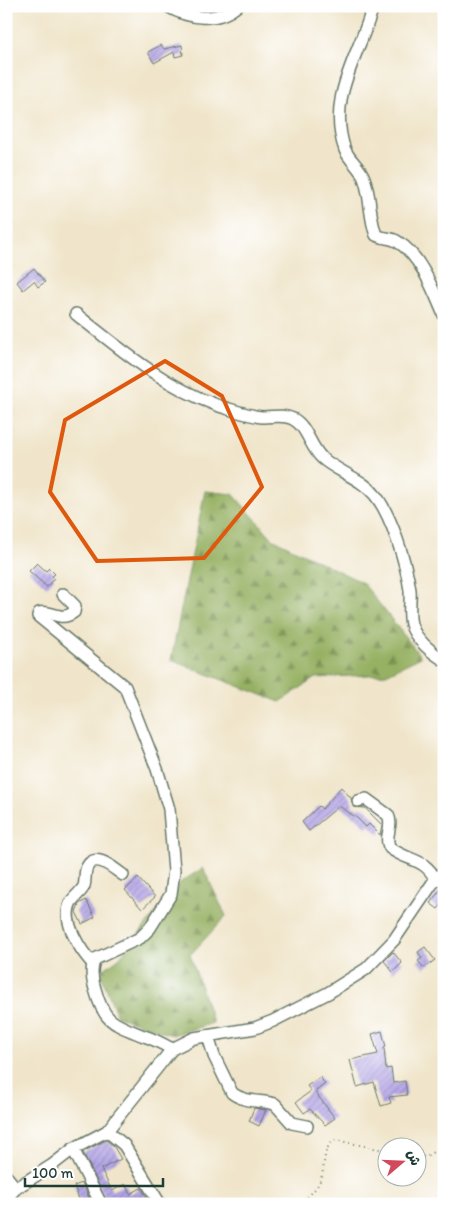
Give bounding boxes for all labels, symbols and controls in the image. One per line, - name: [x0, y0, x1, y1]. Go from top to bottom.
- north arrow: [378, 1138, 428, 1188]
- text: ش: [403, 1148, 424, 1168]
- scale bar: [25, 1155, 162, 1187]
- text: 100 m: [32, 1164, 74, 1182]

